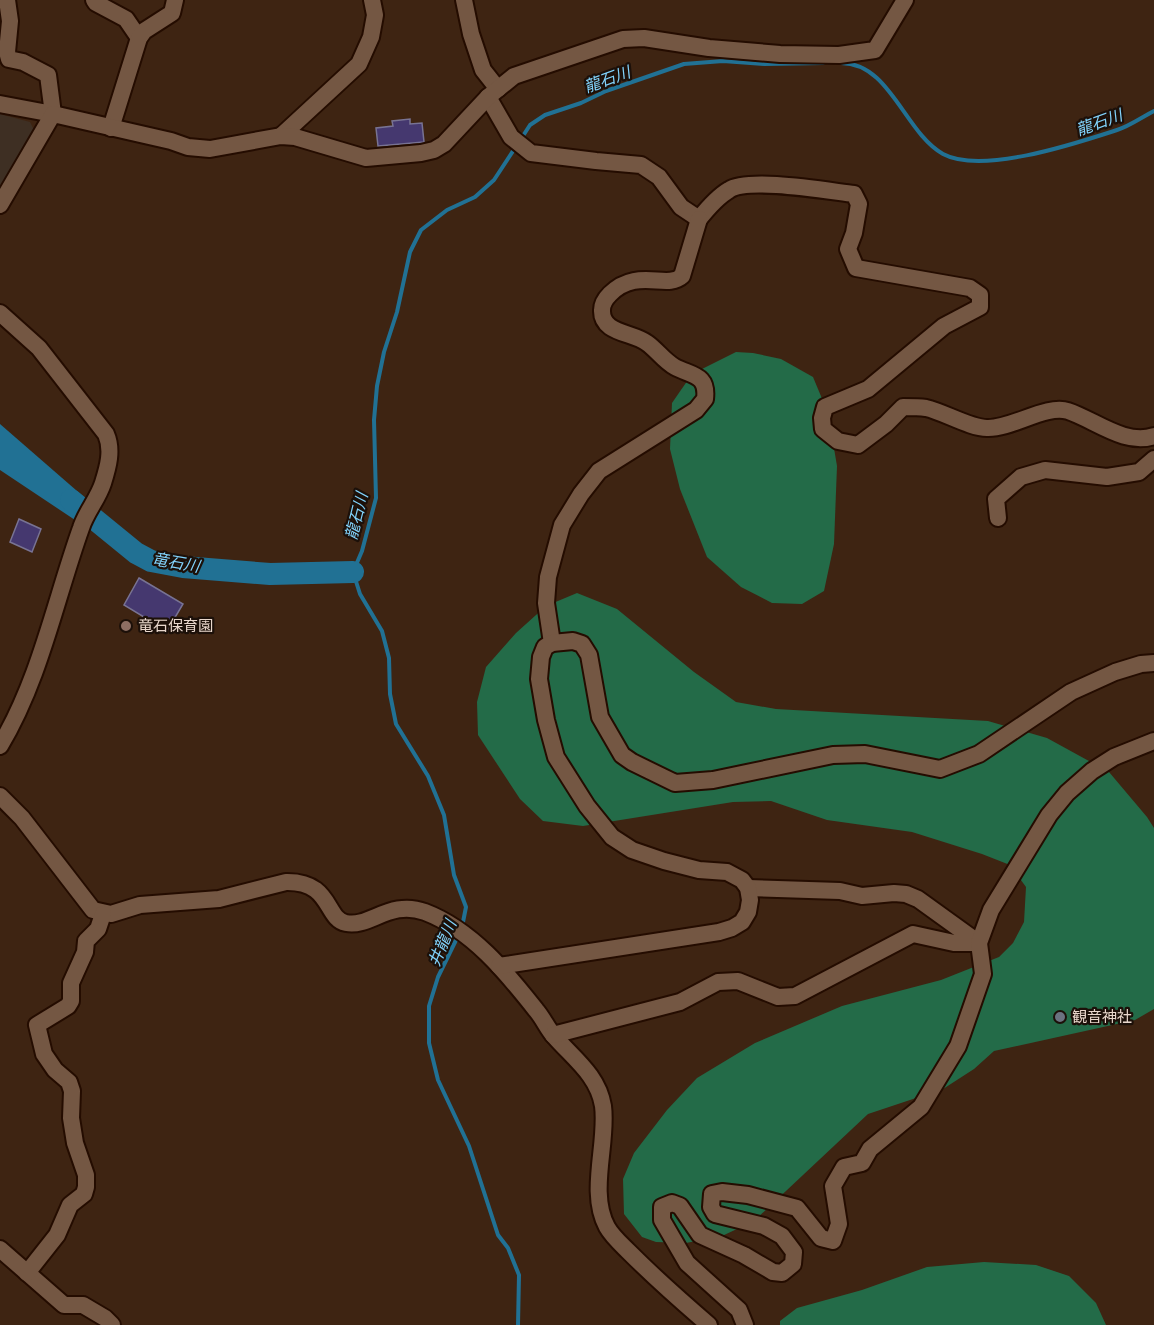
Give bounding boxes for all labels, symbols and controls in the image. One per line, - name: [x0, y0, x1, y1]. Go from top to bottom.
- water label: 龍石川: [581, 62, 635, 97]
- water label: 龍石川: [1073, 105, 1127, 140]
- water label: 龍石川: [341, 489, 372, 542]
- water label: 竜石川: [151, 549, 203, 576]
- place label: 竜石保育園: [138, 617, 213, 635]
- marker: 竜石保育園: [119, 619, 133, 633]
- water label: 井龍川: [425, 916, 461, 969]
- place label: 観音神社: [1072, 1008, 1132, 1026]
- marker: 観音神社: [1053, 1010, 1067, 1024]

